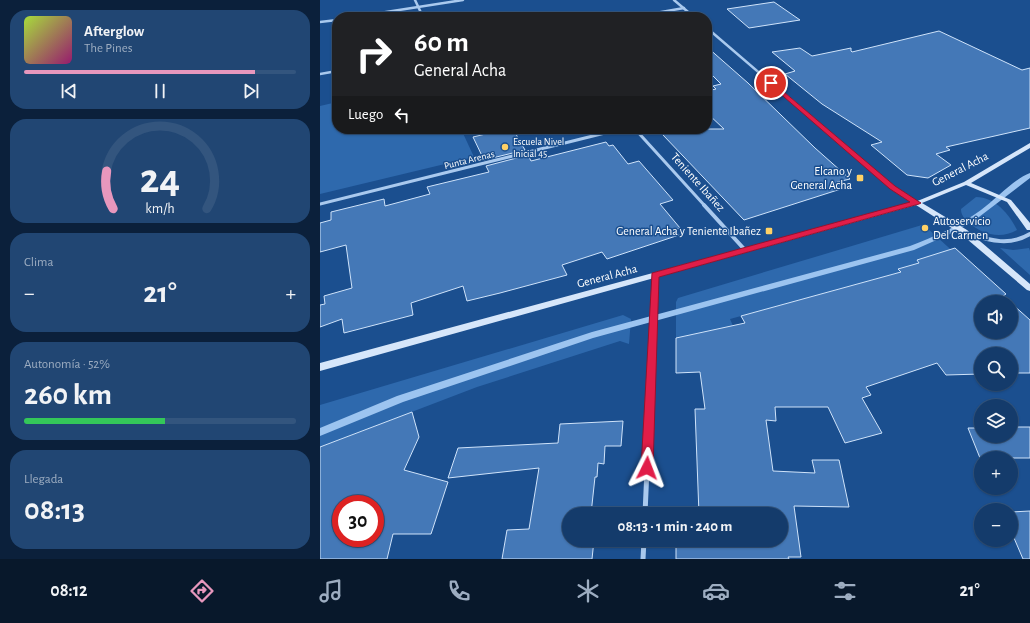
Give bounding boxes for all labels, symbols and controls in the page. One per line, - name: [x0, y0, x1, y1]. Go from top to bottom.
- text: Afterglow: [84, 24, 144, 39]
- icon: right: [348, 28, 400, 80]
- text: 60 m: [414, 29, 469, 57]
- text: The Pines: [84, 42, 133, 55]
- text: General Acha: [414, 62, 506, 80]
- pin: [754, 66, 788, 100]
- icon: arrive: [760, 72, 782, 94]
- icon: previous: [58, 80, 80, 102]
- icon: pause: [149, 80, 171, 102]
- icon: next: [240, 80, 262, 102]
- icon: left: [391, 104, 413, 126]
- text: Luego: [348, 107, 383, 122]
- place label: Escuela Nivel Inicial 45: [513, 137, 564, 159]
- marker: Escuela Nivel Inicial 45: [500, 142, 510, 152]
- street label: Punta Arenas: [443, 149, 496, 171]
- street label: General Acha: [930, 149, 991, 188]
- street label: Teniente Ibañez: [669, 150, 727, 214]
- text: 24: [140, 159, 180, 200]
- place label: Elcano y General Acha: [790, 165, 852, 191]
- marker: Elcano y General Acha: [855, 173, 865, 183]
- text: km/h: [145, 201, 175, 215]
- place label: Autoservicio Del Carmen: [933, 215, 991, 241]
- marker: Autoservicio Del Carmen: [920, 223, 930, 233]
- place label: General Acha y Teniente Ibañez: [616, 225, 761, 238]
- marker: General Acha y Teniente Ibañez: [764, 226, 774, 236]
- text: Clima: [24, 256, 54, 269]
- street label: General Acha: [576, 262, 639, 290]
- text: 21°: [143, 278, 177, 308]
- text: −: [24, 282, 35, 304]
- text: +: [285, 282, 296, 304]
- map controls: [974, 295, 1018, 547]
- button: sound: [974, 295, 1018, 339]
- button: search: [974, 347, 1018, 391]
- text: Autonomía · 52%: [24, 358, 110, 371]
- text: 260 km: [24, 380, 112, 410]
- button: layers: [974, 399, 1018, 443]
- position arrow: [626, 447, 668, 489]
- button: +: [974, 451, 1018, 495]
- text: Llegada: [24, 473, 63, 486]
- text: 08:13: [24, 495, 85, 525]
- speed limit sign: 30: [332, 495, 384, 547]
- button: −: [974, 503, 1018, 547]
- text: 08:13 · 1 min · 240 m: [618, 519, 732, 534]
- icon: directions: [188, 577, 216, 605]
- icon: music: [317, 577, 345, 605]
- icon: phone: [445, 577, 473, 605]
- icon: climate: [574, 577, 602, 605]
- icon: car: [702, 577, 730, 605]
- icon: filters: [831, 577, 859, 605]
- text: 08:12: [50, 582, 88, 600]
- text: 21°: [959, 582, 980, 600]

